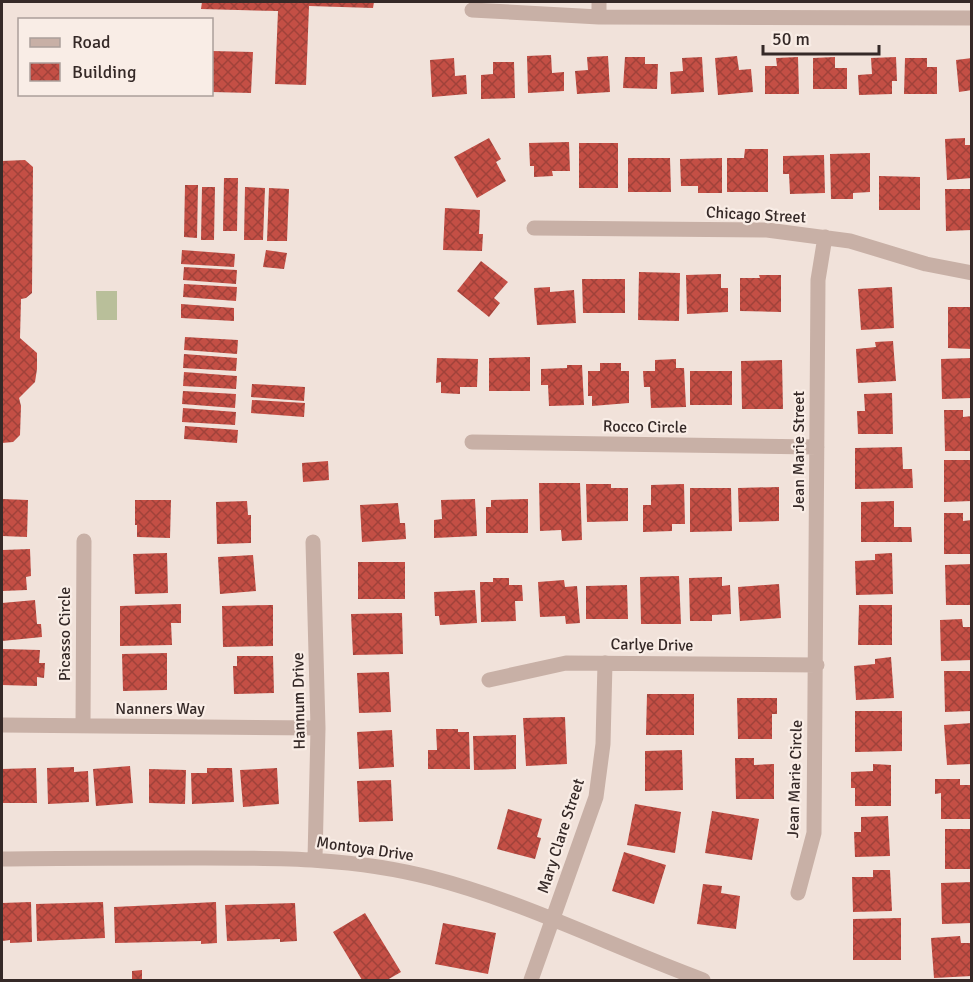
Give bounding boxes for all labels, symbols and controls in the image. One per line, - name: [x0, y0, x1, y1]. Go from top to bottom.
- legend: [18, 18, 213, 96]
- scale bar: [763, 18, 878, 56]
- text: 50 m: [772, 28, 810, 50]
- text: Road: [72, 31, 111, 53]
- text: Building: [72, 61, 136, 83]
- street label: Chicago Street: [705, 202, 807, 228]
- street label: Jean Marie Street: [789, 390, 809, 511]
- street label: Rocco Circle: [603, 416, 687, 438]
- street label: Picasso Circle: [55, 587, 75, 681]
- street label: Carlye Drive: [610, 634, 694, 656]
- street label: Hannum Drive: [288, 652, 310, 750]
- street label: Nanners Way: [115, 699, 205, 719]
- street label: Jean Marie Circle: [783, 720, 807, 838]
- street label: Mary Clare Street: [533, 776, 589, 896]
- street label: Montoya Drive: [315, 832, 415, 866]

